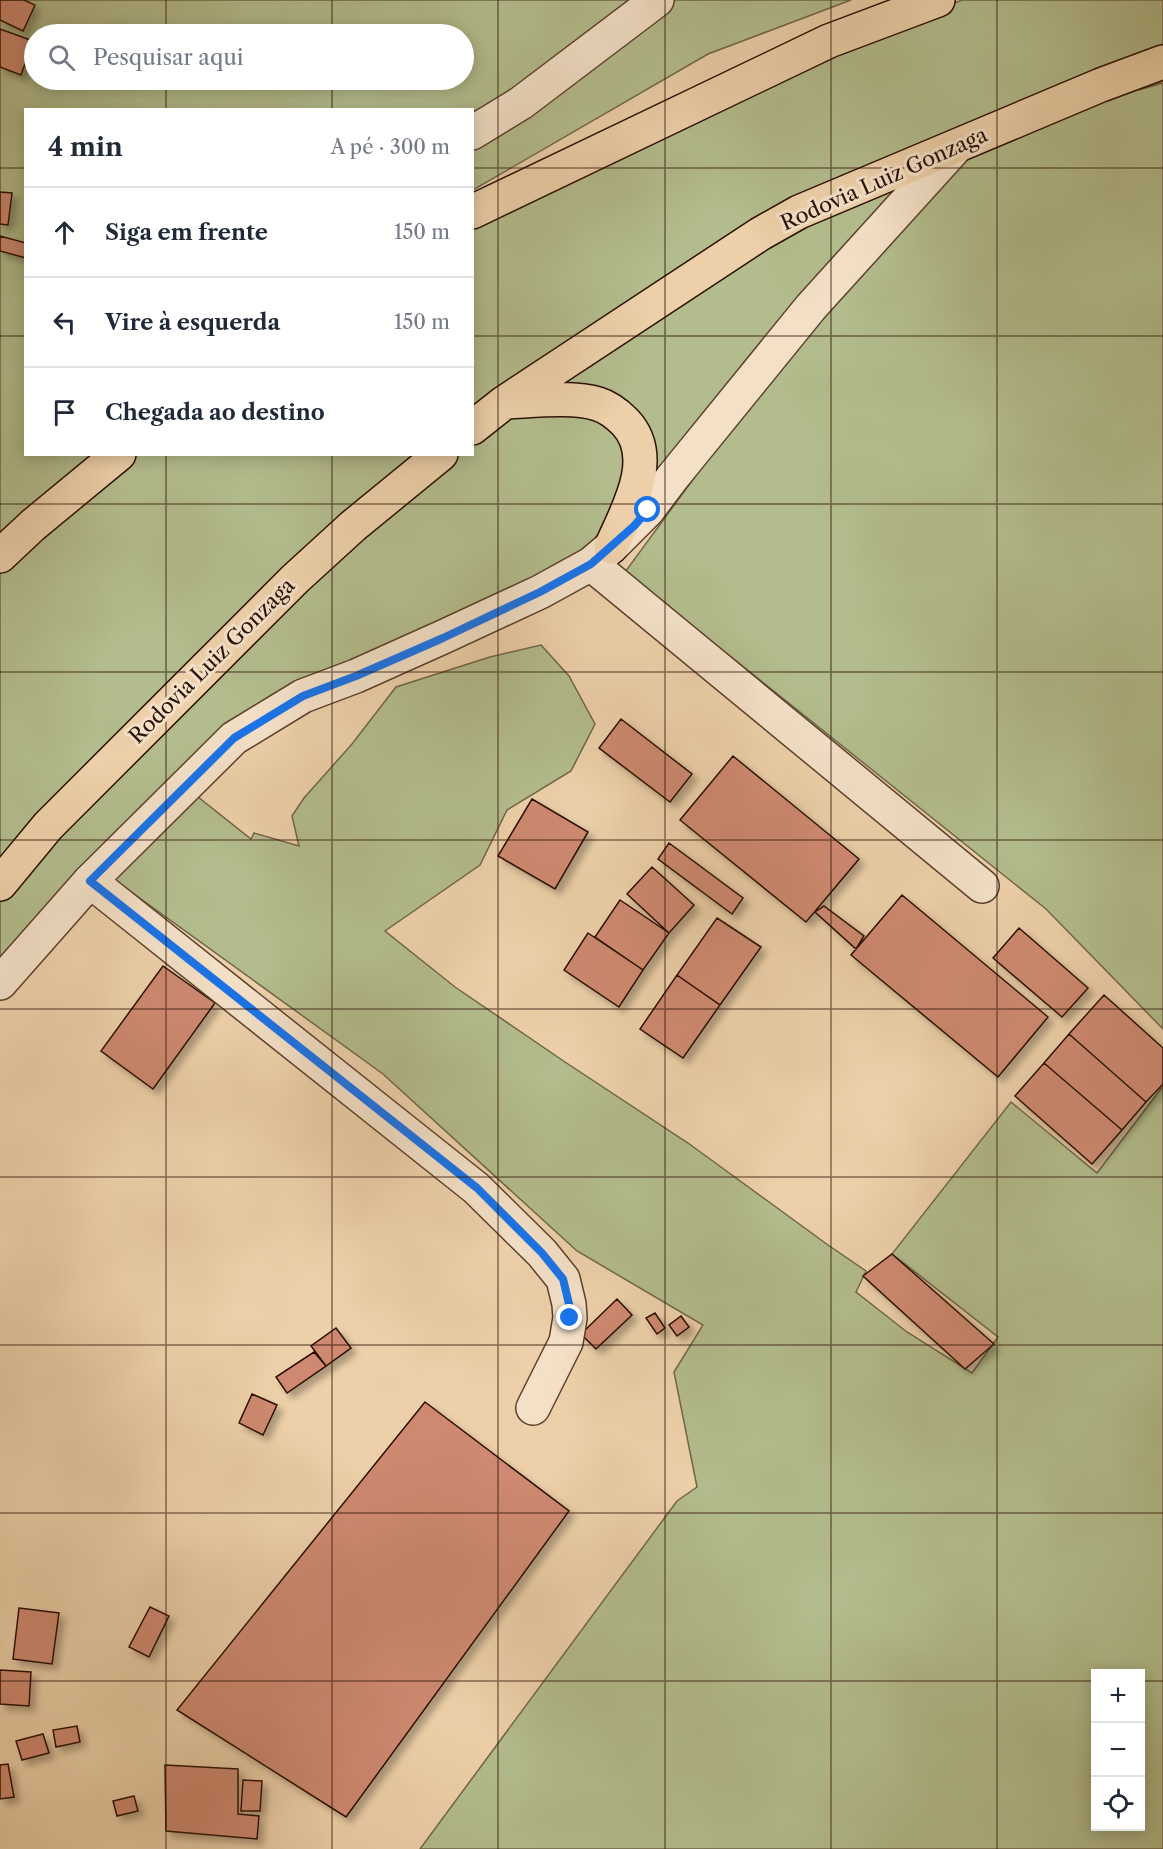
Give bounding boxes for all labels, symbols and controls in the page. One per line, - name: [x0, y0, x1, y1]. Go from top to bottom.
- search box: [24, 24, 474, 90]
- icon: search: [45, 41, 78, 74]
- text: Pesquisar aqui: [93, 44, 243, 71]
- street label: Rodovia Luiz Gonzaga: [777, 121, 992, 235]
- text: 4 min: [48, 131, 123, 163]
- text: A pé · 300 m: [330, 135, 450, 159]
- icon: ahead: [48, 216, 81, 249]
- text: Siga em frente: [105, 219, 268, 246]
- text: 150 m: [394, 220, 450, 244]
- icon: left: [48, 306, 81, 339]
- text: Vire à esquerda: [105, 309, 280, 336]
- text: 150 m: [394, 310, 450, 334]
- icon: arrive: [48, 396, 81, 429]
- text: Chegada ao destino: [105, 399, 325, 426]
- route start: [634, 496, 660, 522]
- street label: Rodovia Luiz Gonzaga: [124, 572, 300, 749]
- route end: [556, 1304, 582, 1330]
- map controls: [1091, 1669, 1145, 1831]
- button: +: [1091, 1669, 1145, 1723]
- button: −: [1091, 1723, 1145, 1777]
- button: locate: [1091, 1777, 1145, 1831]

